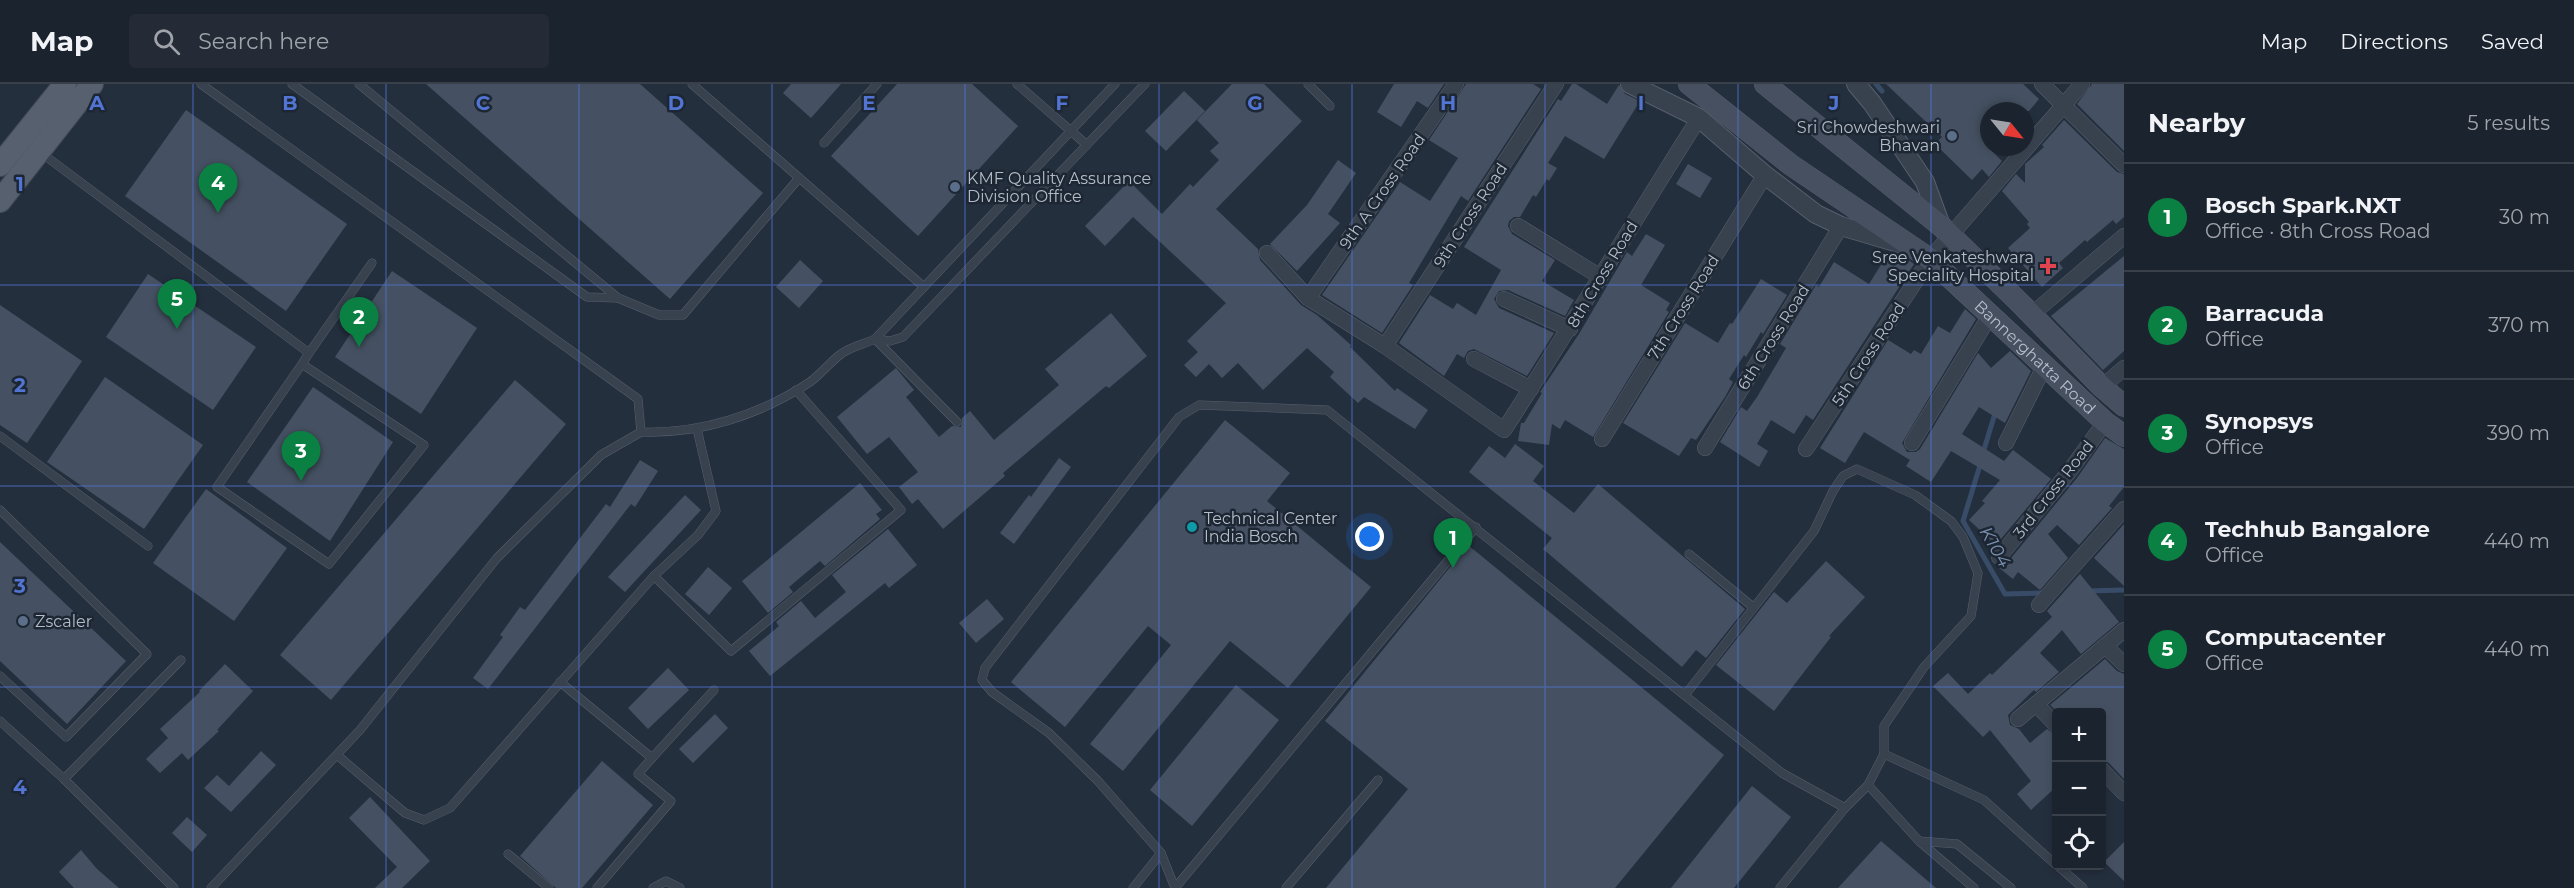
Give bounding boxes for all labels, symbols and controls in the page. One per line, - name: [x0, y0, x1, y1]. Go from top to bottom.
- search box: [129, 14, 549, 68]
- text: Map: [30, 24, 93, 58]
- icon: search: [150, 25, 183, 58]
- text: Search here: [198, 28, 329, 55]
- text: Map: [2261, 29, 2307, 54]
- text: Directions: [2340, 29, 2448, 54]
- text: Saved: [2481, 29, 2544, 54]
- text: A: [88, 91, 105, 115]
- text: B: [282, 91, 298, 115]
- text: C: [476, 91, 491, 115]
- text: D: [668, 91, 684, 115]
- text: E: [862, 91, 876, 115]
- text: F: [1056, 91, 1069, 115]
- text: G: [1247, 91, 1263, 115]
- text: H: [1440, 91, 1456, 115]
- text: I: [1638, 91, 1644, 115]
- text: J: [1828, 91, 1839, 115]
- north arrow: [1980, 102, 2034, 156]
- text: Nearby: [2148, 107, 2245, 139]
- text: 5 results: [2467, 111, 2550, 135]
- place label: Sri Chowdeshwari Bhavan: [1797, 118, 1940, 155]
- marker: Sri Chowdeshwari Bhavan: [1945, 129, 1959, 143]
- street label: 9th A Cross Road: [1336, 130, 1429, 253]
- street label: 9th Cross Road: [1430, 160, 1511, 271]
- pin: 4: [198, 164, 238, 213]
- place label: KMF Quality Assurance Division Office: [967, 169, 1151, 206]
- text: 1: [16, 172, 24, 196]
- marker: KMF Quality Assurance Division Office: [948, 180, 962, 194]
- text: Bosch Spark.NXT: [2205, 192, 2401, 219]
- text: 1: [2164, 205, 2171, 229]
- text: 30 m: [2499, 205, 2550, 229]
- street label: 8th Cross Road: [1563, 218, 1642, 331]
- text: Office · 8th Cross Road: [2205, 219, 2431, 243]
- place label: Sree Venkateshwara Speciality Hospital: [1872, 248, 2034, 285]
- street label: 7th Cross Road: [1644, 251, 1723, 363]
- marker: Sree Venkateshwara Speciality Hospital: [2039, 257, 2057, 275]
- pin: 5: [158, 280, 196, 329]
- street label: 6th Cross Road: [1733, 281, 1813, 393]
- street label: Bannerghatta Road: [1971, 297, 2099, 418]
- pin: 2: [340, 298, 378, 347]
- street label: 5th Cross Road: [1828, 299, 1909, 410]
- text: Barracuda: [2205, 300, 2324, 327]
- text: 2: [2162, 313, 2173, 337]
- text: 370 m: [2488, 313, 2550, 337]
- text: Office: [2205, 327, 2264, 351]
- text: 2: [14, 373, 26, 397]
- text: Synopsys: [2205, 408, 2313, 435]
- text: 3: [2162, 421, 2173, 445]
- text: 390 m: [2487, 421, 2550, 445]
- pin: 3: [282, 432, 320, 481]
- text: Office: [2205, 435, 2264, 459]
- street label: 3rd Cross Road: [2009, 436, 2098, 542]
- place label: Technical Center India Bosch: [1204, 509, 1337, 546]
- text: Techhub Bangalore: [2205, 516, 2430, 543]
- pin: 1: [1434, 518, 1472, 568]
- marker: Technical Center India Bosch: [1185, 520, 1199, 534]
- your location: [1355, 522, 1384, 551]
- water label: K104: [1975, 523, 2015, 571]
- text: 4: [2161, 529, 2174, 553]
- text: 440 m: [2484, 529, 2550, 553]
- text: Office: [2205, 543, 2264, 567]
- text: 3: [13, 574, 26, 598]
- place label: Zscaler: [35, 612, 92, 631]
- marker: Zscaler: [16, 614, 30, 628]
- text: Computacenter: [2205, 624, 2386, 651]
- text: 5: [2162, 637, 2173, 661]
- text: 440 m: [2484, 637, 2550, 661]
- text: Office: [2205, 651, 2264, 675]
- map controls: [2052, 708, 2106, 870]
- button: +: [2052, 708, 2106, 762]
- button: −: [2052, 762, 2106, 816]
- text: 4: [13, 775, 27, 799]
- button: locate: [2052, 816, 2106, 870]

